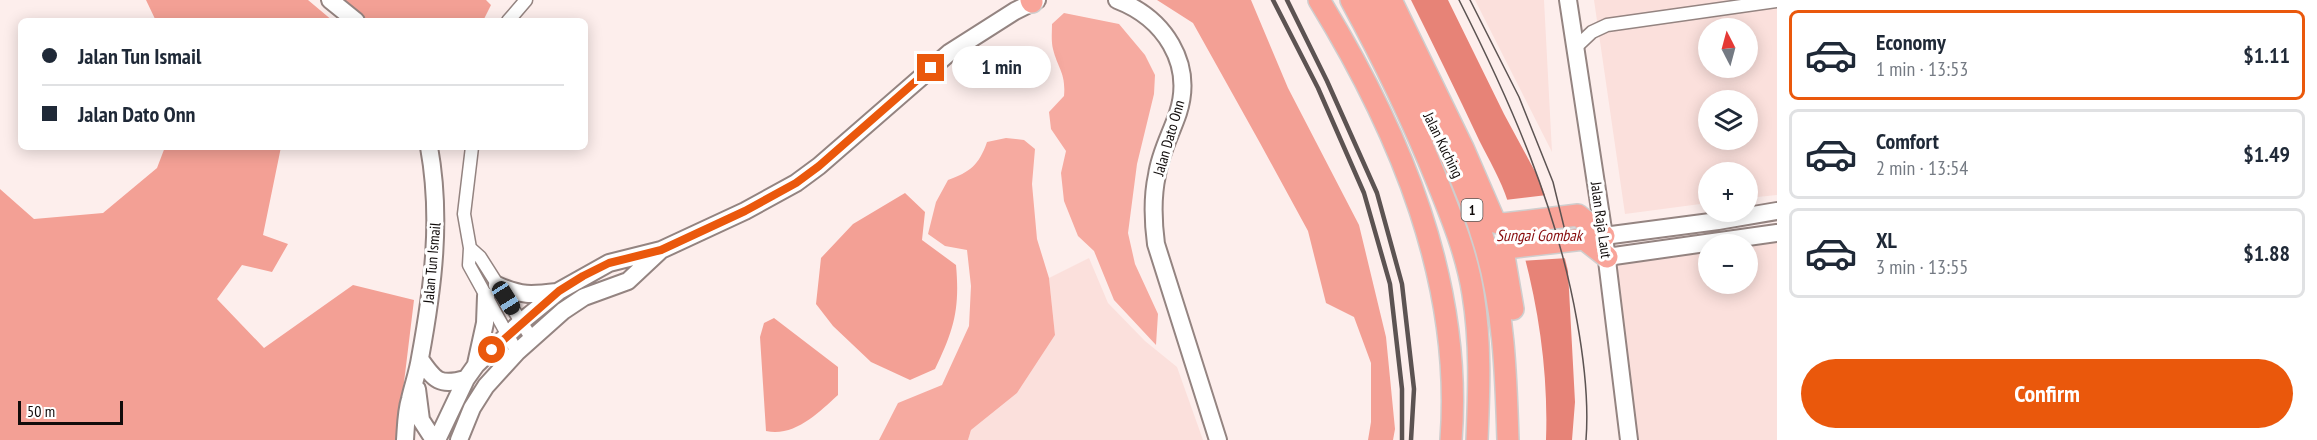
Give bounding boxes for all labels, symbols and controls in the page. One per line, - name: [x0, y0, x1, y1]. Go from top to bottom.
- north arrow: [1698, 18, 1758, 78]
- map controls: [1698, 18, 1758, 294]
- icon: car: [1804, 28, 1858, 82]
- text: Economy: [1876, 28, 1946, 56]
- text: $1.11: [2243, 41, 2290, 69]
- text: Jalan Tun Ismail: [78, 42, 201, 70]
- callout: 1 min: [952, 47, 1051, 89]
- route end: [917, 54, 944, 81]
- text: 1 min: [981, 54, 1022, 80]
- text: 1 min · 13:53: [1876, 56, 1968, 82]
- button: layers: [1698, 90, 1758, 150]
- street label: Jalan Dato Onn: [1148, 98, 1188, 179]
- text: Jalan Dato Onn: [78, 100, 195, 128]
- street label: Jalan Kuching: [1419, 108, 1467, 181]
- icon: car: [1804, 127, 1858, 181]
- text: Comfort: [1876, 127, 1939, 155]
- text: $1.49: [2243, 140, 2290, 168]
- text: 2 min · 13:54: [1876, 155, 1968, 181]
- button: +: [1698, 162, 1758, 222]
- street label: Jalan Raja Laut: [1587, 179, 1616, 259]
- road number: 1: [1462, 199, 1482, 221]
- street label: Jalan Tun Ismail: [418, 221, 445, 305]
- water label: Sungai Gombak: [1496, 225, 1584, 245]
- icon: car: [1804, 226, 1858, 280]
- text: XL: [1876, 226, 1897, 254]
- button: −: [1698, 234, 1758, 294]
- text: $1.88: [2243, 239, 2290, 267]
- text: 3 min · 13:55: [1876, 254, 1968, 280]
- car: [489, 278, 523, 318]
- route start: [478, 336, 505, 363]
- button: Confirm: [1801, 359, 2293, 428]
- scale bar: [18, 398, 123, 426]
- text: 50 m: [27, 401, 55, 421]

